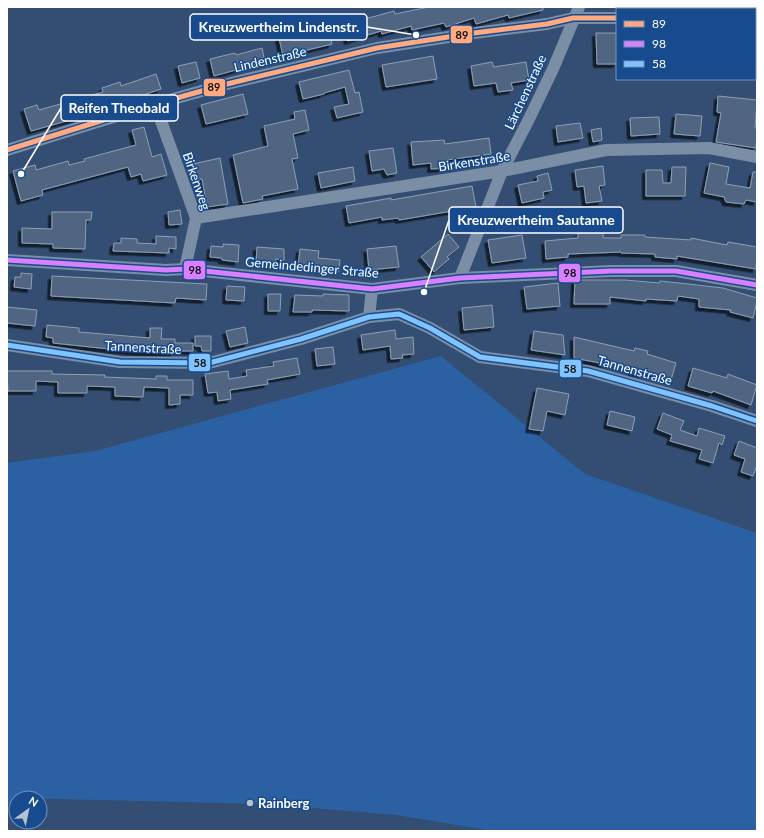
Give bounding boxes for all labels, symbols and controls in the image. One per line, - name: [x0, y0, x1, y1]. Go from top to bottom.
- legend: [616, 8, 756, 80]
- callout: Kreuzwertheim Lindenstr.: [190, 14, 367, 40]
- text: 89: [652, 16, 666, 31]
- text: Kreuzwertheim Lindenstr.: [199, 18, 359, 35]
- line badge: 89: [450, 25, 473, 44]
- text: 89: [456, 28, 468, 41]
- text: 98: [652, 36, 666, 51]
- street label: Lindenstraße: [232, 43, 308, 75]
- street label: Lärchenstraße: [501, 52, 549, 132]
- text: 58: [652, 56, 666, 71]
- line badge: 89: [203, 78, 226, 97]
- text: 89: [208, 80, 220, 93]
- callout: Reifen Theobald: [61, 95, 178, 121]
- text: Reifen Theobald: [69, 99, 170, 116]
- street label: Birkenstraße: [437, 147, 511, 175]
- street label: Birkenweg: [180, 150, 214, 212]
- callout: Kreuzwertheim Sautanne: [449, 207, 623, 233]
- text: Kreuzwertheim Sautanne: [457, 211, 615, 228]
- street label: Gemeindedinger Straße: [244, 253, 380, 281]
- line badge: 98: [183, 260, 206, 280]
- text: 98: [189, 263, 201, 276]
- line badge: 98: [558, 263, 581, 283]
- text: 98: [564, 266, 576, 279]
- street label: Tannenstraße: [104, 337, 182, 357]
- street label: Tannenstraße: [596, 352, 674, 388]
- line badge: 58: [188, 353, 211, 372]
- text: 58: [194, 356, 206, 369]
- line badge: 58: [559, 359, 582, 378]
- text: 58: [564, 362, 576, 375]
- north arrow: [8, 790, 48, 830]
- text: N: [27, 793, 41, 809]
- place label: Rainberg: [258, 795, 310, 811]
- marker: Rainberg: [245, 798, 255, 808]

